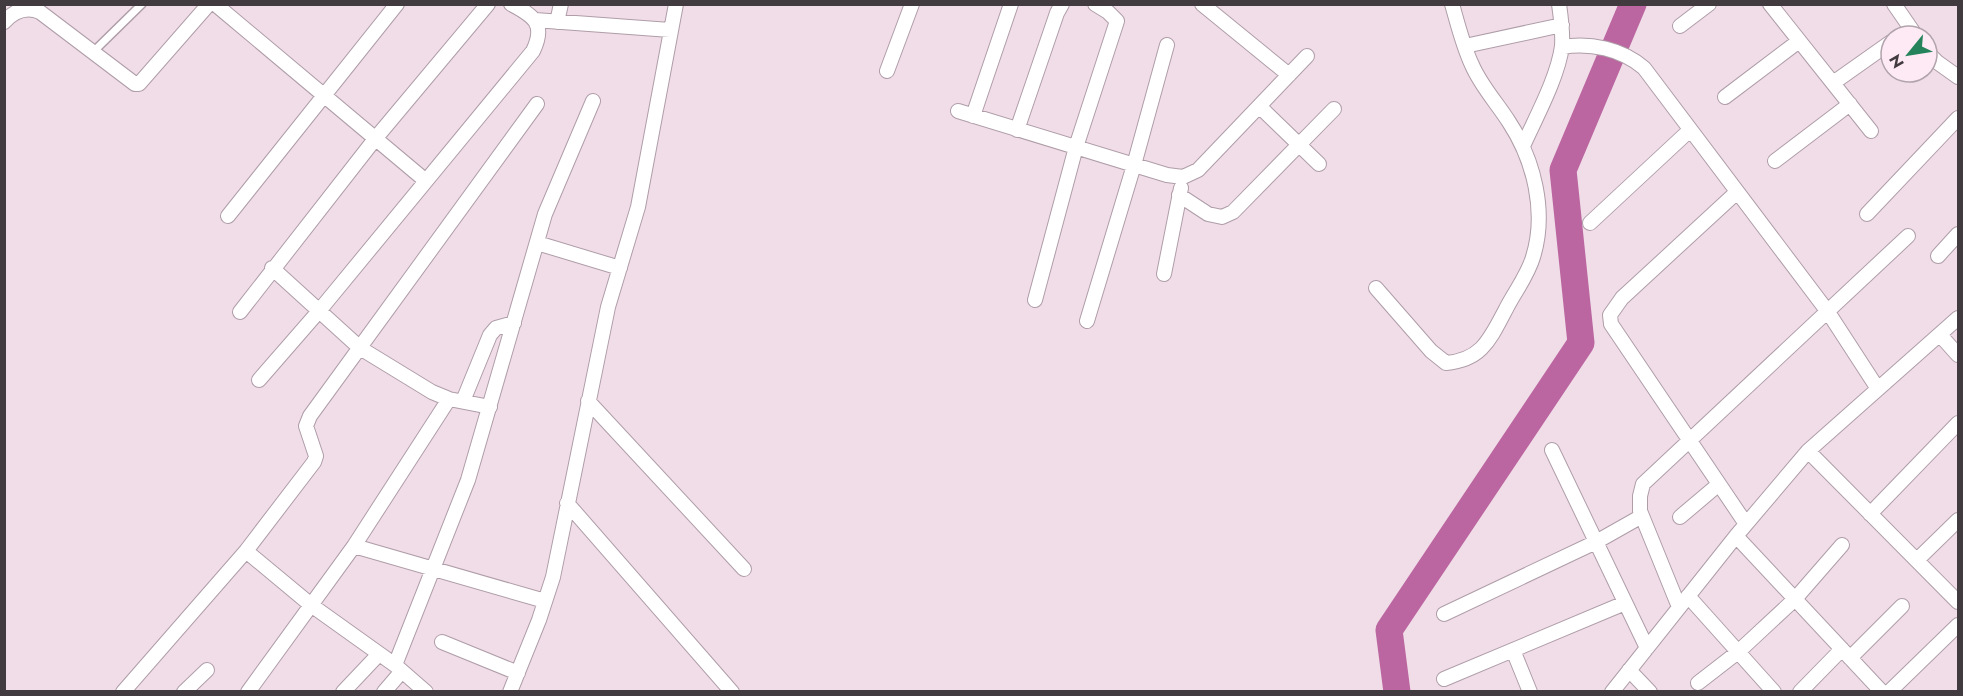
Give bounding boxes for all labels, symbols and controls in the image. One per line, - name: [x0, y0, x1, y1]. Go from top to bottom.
- north arrow: [1879, 24, 1939, 84]
- text: N: [1883, 50, 1910, 73]

